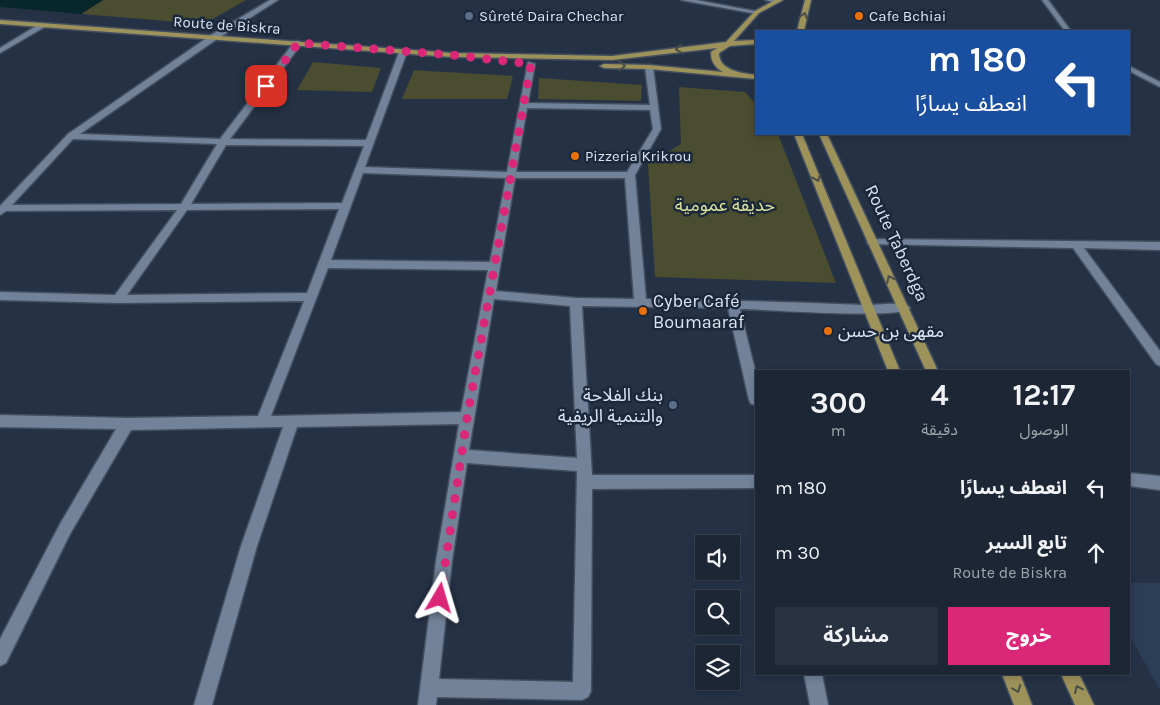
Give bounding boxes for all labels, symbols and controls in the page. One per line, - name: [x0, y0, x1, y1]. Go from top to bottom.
- place label: Sûreté Daira Chechar: [479, 7, 624, 25]
- place label: Cafe Bchiai: [869, 7, 946, 25]
- marker: Sûreté Daira Chechar: [463, 10, 475, 22]
- marker: Cafe Bchiai: [853, 10, 865, 22]
- one-way arrow: [798, 11, 809, 20]
- street label: Route de Biskra: [173, 12, 281, 38]
- text: 180 m: [928, 39, 1027, 80]
- one-way arrow: [675, 43, 683, 54]
- icon: left: [1045, 50, 1110, 115]
- one-way arrow: [619, 61, 627, 71]
- pin: [245, 65, 287, 107]
- icon: arrive: [252, 72, 280, 100]
- text: انعطف يسارًا: [915, 91, 1027, 117]
- place label: Pizzeria Krikrou: [585, 147, 692, 165]
- marker: Pizzeria Krikrou: [569, 150, 581, 162]
- one-way arrow: [812, 174, 822, 182]
- street label: Route Taberdga: [860, 181, 934, 305]
- park label: حديقة عمومية: [675, 194, 775, 216]
- one-way arrow: [886, 275, 896, 284]
- place label: Cyber Café Boumaaraf: [653, 290, 745, 333]
- marker: Cyber Café Boumaaraf: [637, 305, 649, 317]
- place label: مقهى بن حسن: [838, 320, 944, 342]
- marker: مقهى بن حسن: [822, 325, 834, 337]
- text: 4: [931, 377, 948, 413]
- text: 12:17: [1013, 377, 1075, 413]
- place label: بنك الفلاحة والتنمية الريفية: [558, 384, 663, 427]
- text: 300: [810, 385, 867, 421]
- marker: بنك الفلاحة والتنمية الريفية: [667, 399, 679, 411]
- text: دقيقة: [921, 420, 958, 439]
- text: الوصول: [1020, 420, 1068, 439]
- text: m: [831, 421, 846, 440]
- icon: left: [1082, 474, 1110, 502]
- text: 180 m: [775, 477, 827, 499]
- text: انعطف يسارًا: [960, 477, 1067, 499]
- text: تابع السير: [986, 532, 1067, 554]
- map controls: [695, 535, 740, 690]
- button: sound: [695, 535, 740, 580]
- icon: ahead: [1082, 539, 1110, 567]
- text: 30 m: [775, 542, 820, 564]
- text: Route de Biskra: [953, 563, 1067, 582]
- position arrow: [413, 571, 465, 623]
- button: search: [695, 590, 740, 635]
- button: مشاركة: [775, 607, 938, 665]
- button: خروج: [948, 607, 1110, 665]
- button: layers: [695, 645, 740, 690]
- one-way arrow: [1011, 685, 1021, 693]
- one-way arrow: [1074, 685, 1084, 694]

